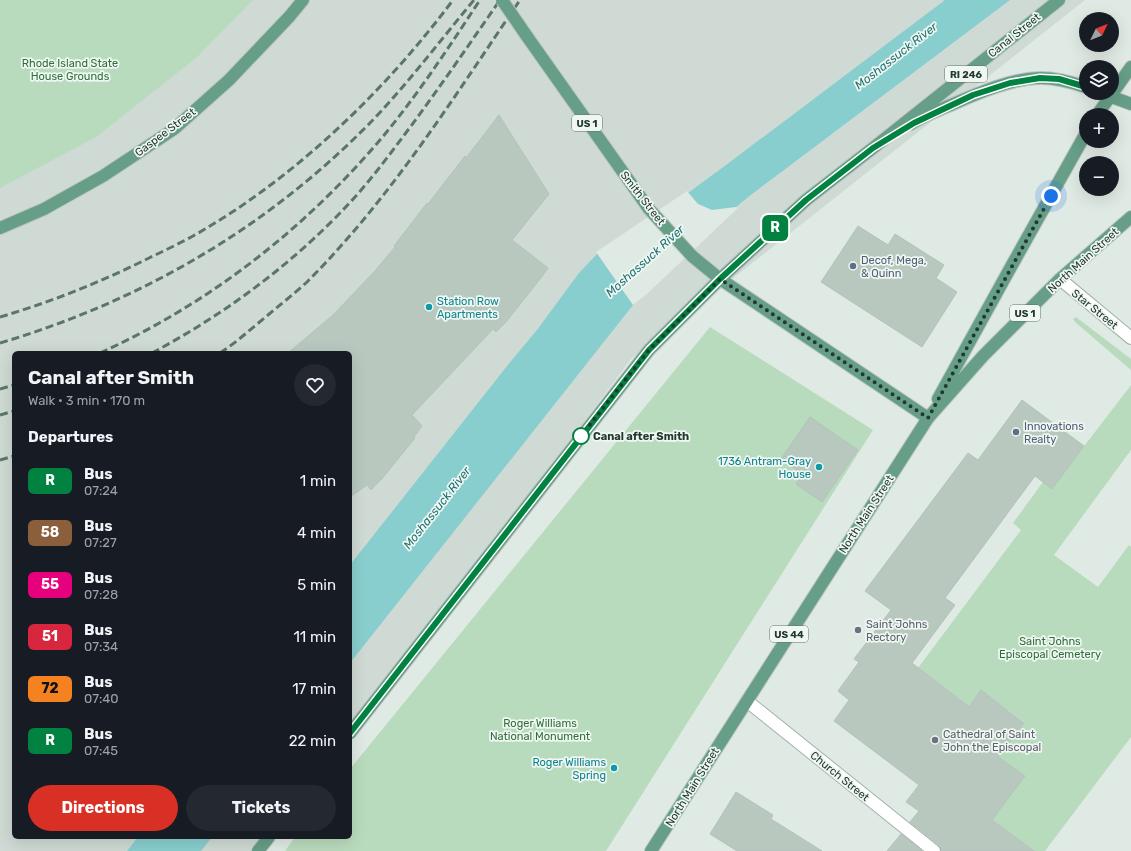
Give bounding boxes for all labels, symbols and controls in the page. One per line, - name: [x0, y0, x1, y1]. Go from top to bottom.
- street label: Canal Street: [986, 10, 1044, 60]
- north arrow: [1079, 12, 1119, 52]
- map controls: [1079, 12, 1119, 196]
- water label: Moshassuck River: [852, 19, 940, 92]
- park label: Rhode Island State House Grounds: [22, 57, 118, 83]
- button: layers: [1079, 60, 1119, 100]
- road number: RI 246: [945, 66, 987, 82]
- street label: Gaspee Street: [132, 105, 199, 159]
- button: +: [1079, 108, 1119, 148]
- road number: US 1: [572, 115, 602, 131]
- button: −: [1079, 156, 1119, 196]
- street label: Smith Street: [618, 169, 668, 228]
- your location: [1041, 186, 1061, 206]
- line badge: R: [762, 215, 788, 241]
- text: R: [770, 219, 780, 236]
- water label: Moshassuck River: [603, 222, 687, 300]
- street label: North Main Street: [1045, 225, 1122, 295]
- place label: Decof, Mega, & Quinn: [861, 254, 927, 280]
- marker: Decof, Mega, & Quinn: [848, 261, 858, 271]
- street label: Star Street: [1069, 287, 1121, 332]
- place label: Station Row Apartments: [437, 295, 499, 321]
- marker: Station Row Apartments: [424, 302, 434, 312]
- road number: US 1: [1010, 305, 1040, 321]
- button: heart: [294, 364, 336, 406]
- text: Canal after Smith: [28, 366, 194, 389]
- text: Walk · 3 min · 170 m: [28, 393, 145, 408]
- place label: Innovations Realty: [1024, 420, 1084, 446]
- marker: Canal after Smith: [572, 427, 590, 445]
- marker: Innovations Realty: [1011, 427, 1021, 437]
- text: Departures: [28, 428, 113, 446]
- place label: Canal after Smith: [593, 430, 689, 443]
- place label: 1736 Antram-Gray House: [718, 455, 811, 481]
- marker: 1736 Antram-Gray House: [814, 462, 824, 472]
- water label: Moshassuck River: [401, 464, 474, 552]
- text: Bus: [84, 465, 112, 483]
- text: R: [45, 472, 55, 489]
- text: 1 min: [300, 472, 336, 490]
- street label: North Main Street: [836, 472, 897, 556]
- text: 07:24: [84, 483, 118, 498]
- text: Bus: [84, 517, 112, 535]
- text: 58: [41, 524, 59, 541]
- text: 4 min: [297, 524, 336, 542]
- text: 07:27: [84, 535, 117, 550]
- text: Bus: [84, 569, 112, 587]
- text: 55: [41, 576, 59, 593]
- text: 5 min: [297, 576, 336, 594]
- text: 07:28: [84, 587, 118, 602]
- place label: Saint Johns Rectory: [866, 618, 928, 644]
- text: Bus: [84, 621, 112, 639]
- marker: Saint Johns Rectory: [853, 625, 863, 635]
- road number: US 44: [770, 626, 808, 642]
- text: 51: [42, 628, 58, 645]
- text: 11 min: [293, 628, 336, 646]
- park label: Saint Johns Episcopal Cemetery: [999, 635, 1101, 661]
- text: 07:34: [84, 639, 118, 654]
- text: Bus: [84, 673, 112, 691]
- text: 72: [41, 680, 59, 697]
- text: 17 min: [292, 680, 336, 698]
- text: 07:40: [84, 691, 119, 706]
- park label: Roger Williams National Monument: [490, 717, 591, 743]
- text: Bus: [84, 725, 112, 743]
- place label: Cathedral of Saint John the Episcopal: [943, 728, 1041, 754]
- text: R: [45, 732, 55, 749]
- text: 22 min: [289, 732, 336, 750]
- marker: Cathedral of Saint John the Episcopal: [930, 735, 940, 745]
- text: 07:45: [84, 743, 118, 758]
- street label: North Main Street: [663, 745, 722, 829]
- street label: Church Street: [808, 749, 872, 805]
- place label: Roger Williams Spring: [532, 756, 606, 782]
- marker: Roger Williams Spring: [609, 763, 619, 773]
- button: Directions: [28, 785, 178, 831]
- button: Tickets: [186, 785, 336, 831]

